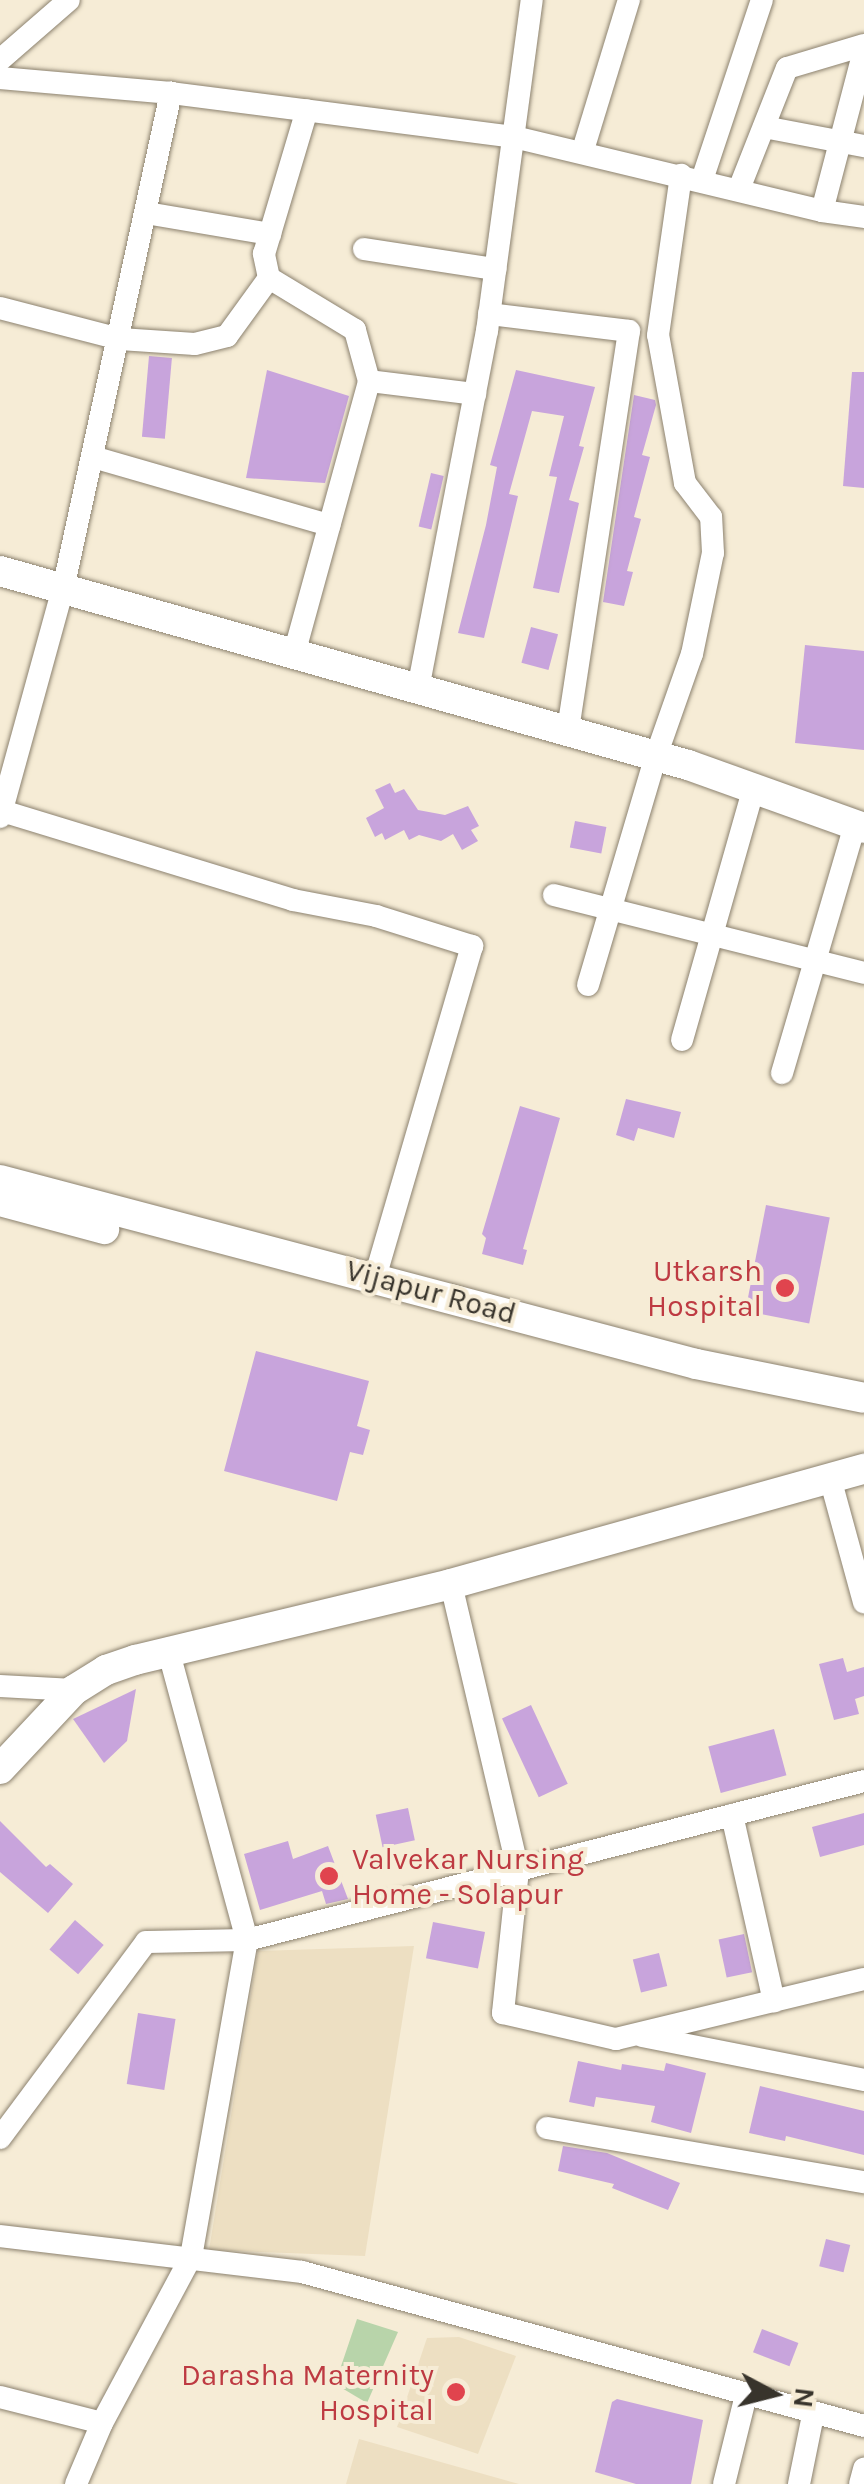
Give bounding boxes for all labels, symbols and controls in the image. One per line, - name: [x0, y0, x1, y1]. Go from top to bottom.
- street label: Vijapur Road: [342, 1252, 520, 1332]
- place label: Utkarsh Hospital: [647, 1253, 762, 1324]
- marker: Utkarsh Hospital: [772, 1275, 798, 1301]
- place label: Valvekar Nursing Home - Solapur: [352, 1841, 584, 1912]
- marker: Valvekar Nursing Home - Solapur: [316, 1863, 342, 1889]
- north arrow: [724, 2344, 824, 2444]
- place label: Darasha Maternity Hospital: [181, 2357, 434, 2428]
- marker: Darasha Maternity Hospital: [443, 2379, 469, 2405]
- text: N: [787, 2386, 822, 2410]

